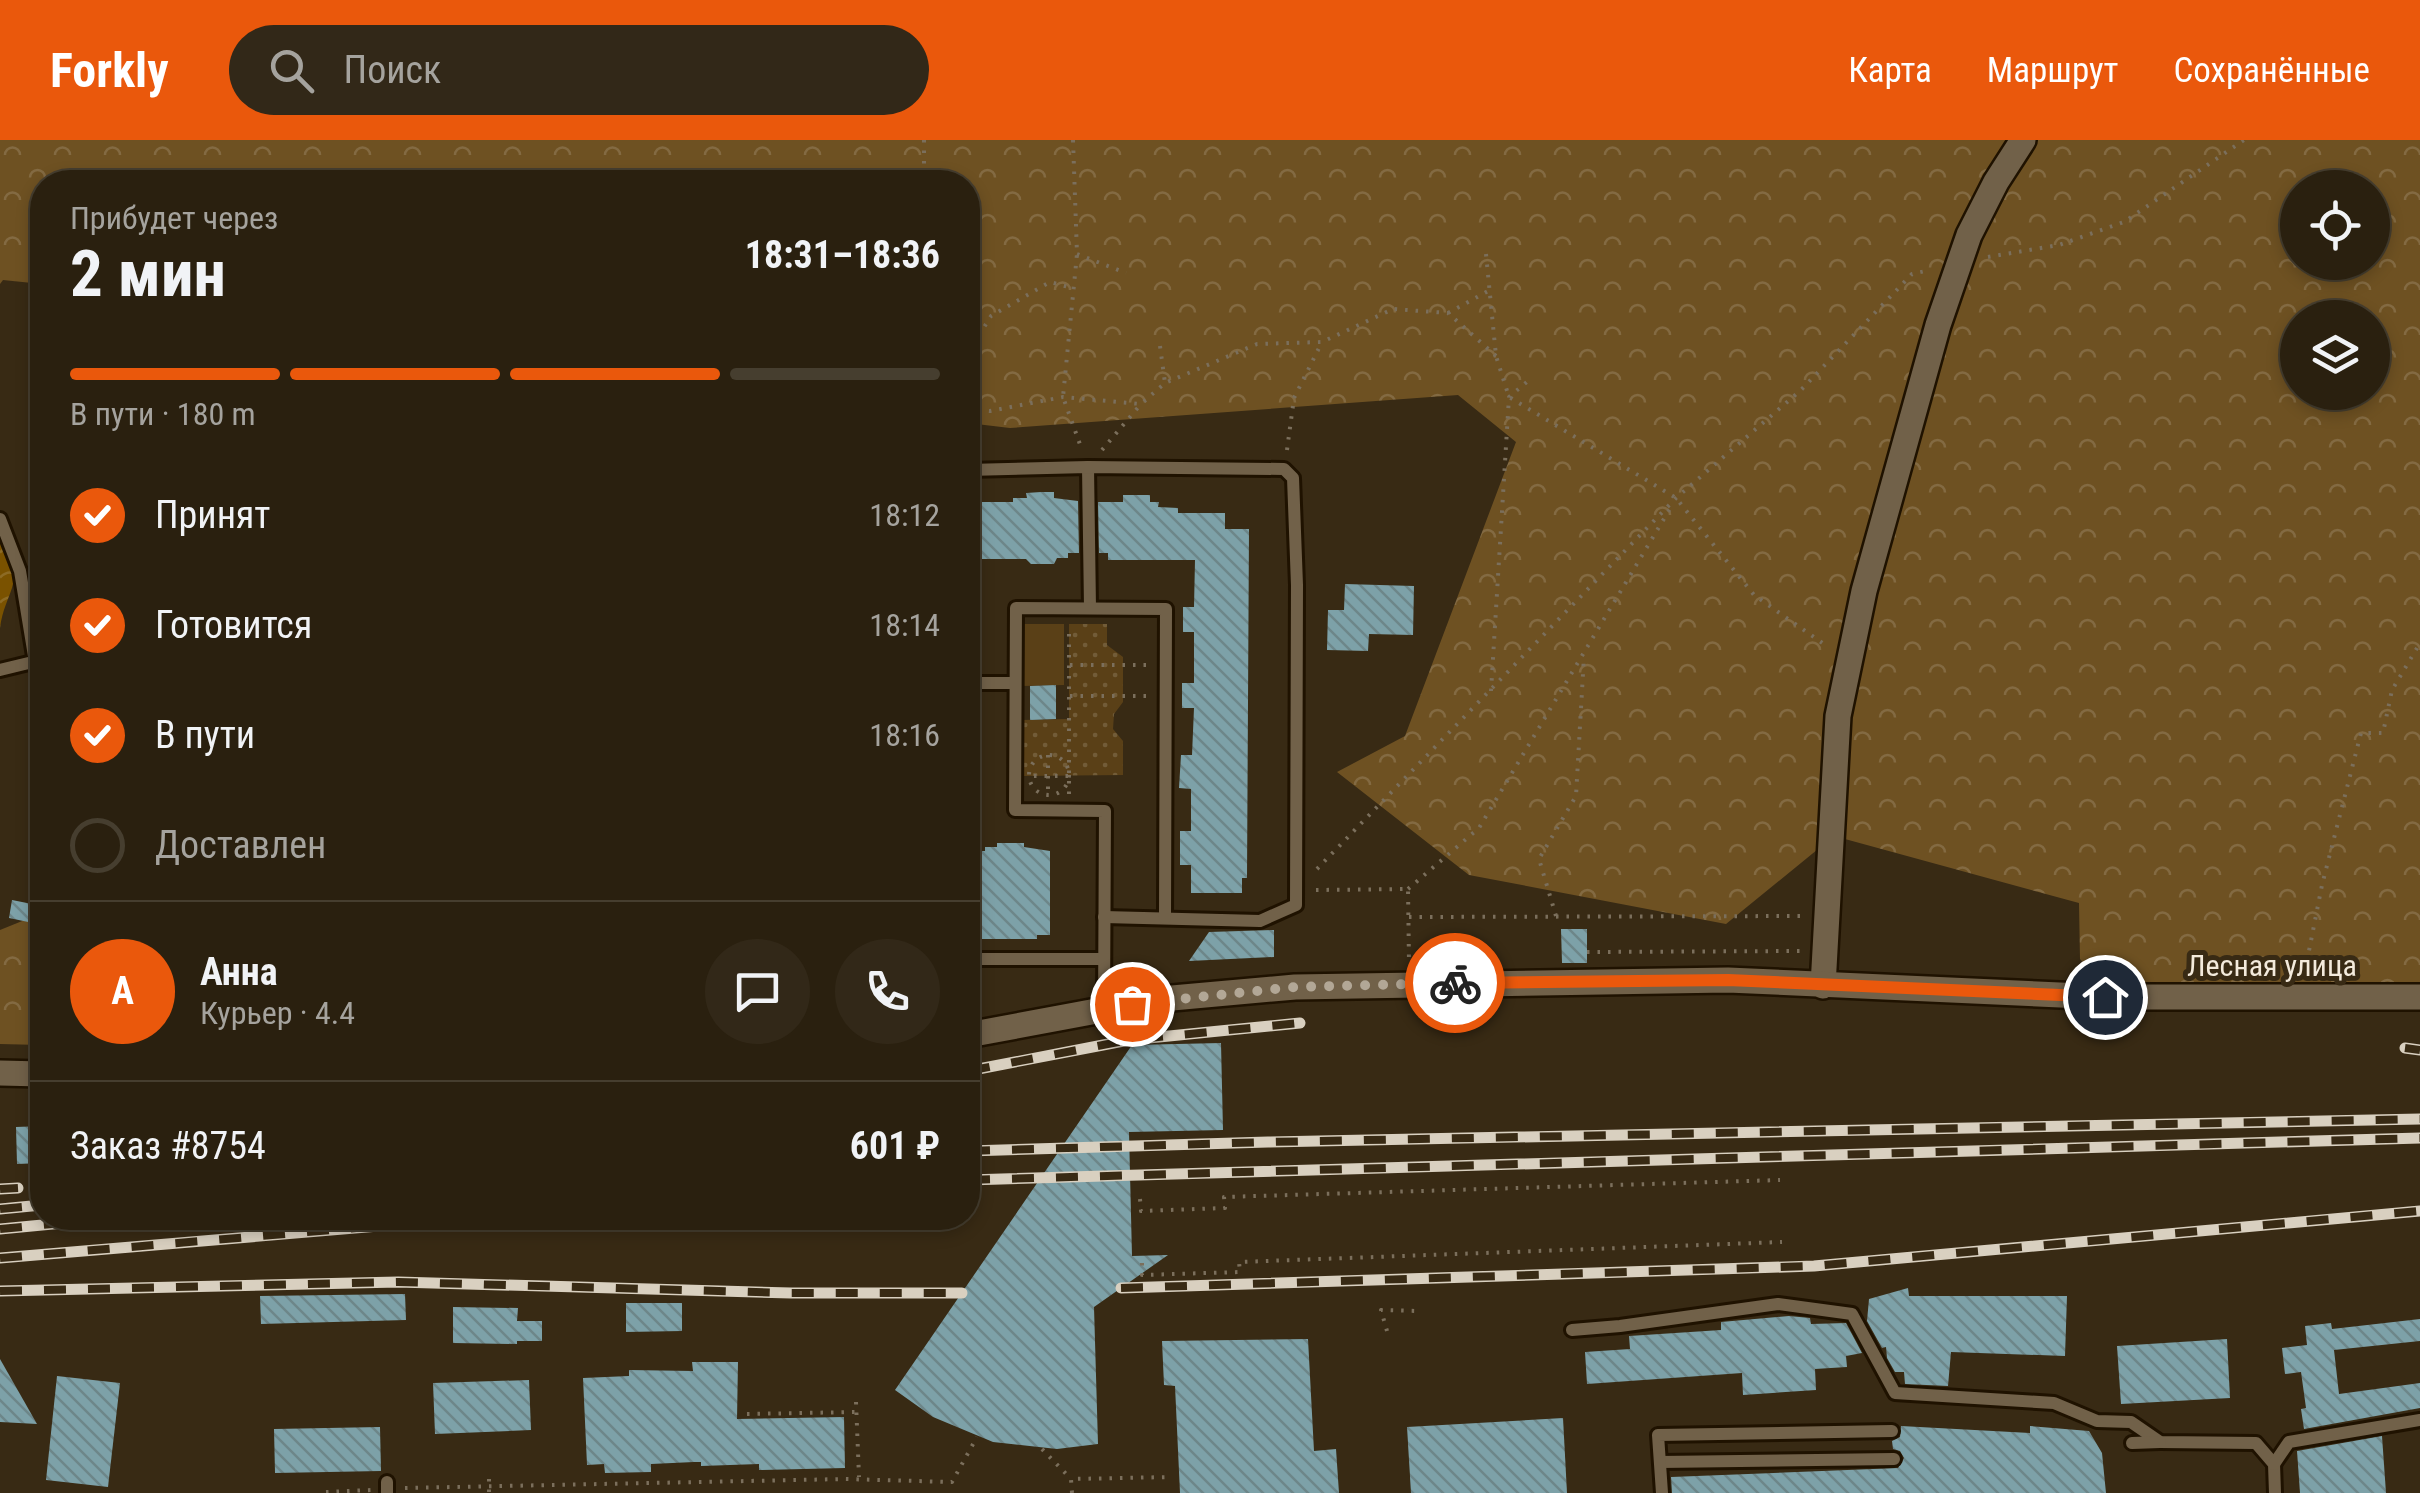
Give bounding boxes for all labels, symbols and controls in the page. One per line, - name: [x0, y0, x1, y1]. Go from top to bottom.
- search box: [229, 25, 929, 115]
- text: Forkly: [50, 42, 169, 99]
- icon: search: [264, 43, 319, 98]
- text: Поиск: [344, 48, 441, 92]
- text: Карта: [1848, 50, 1932, 91]
- text: Маршрут: [1987, 50, 2119, 91]
- text: Сохранённые: [2174, 50, 2370, 91]
- map controls: [2280, 170, 2390, 410]
- button: locate: [2280, 170, 2390, 280]
- text: Прибудет через: [70, 199, 278, 237]
- text: 18:31–18:36: [745, 233, 940, 277]
- text: 2 мин: [70, 236, 226, 312]
- button: layers: [2280, 300, 2390, 410]
- text: В пути · 180 m: [70, 395, 256, 433]
- icon: check: [70, 488, 125, 543]
- text: Принят: [155, 493, 271, 537]
- text: 18:12: [869, 496, 940, 534]
- icon: check: [70, 598, 125, 653]
- text: Готовится: [155, 603, 312, 647]
- text: 18:14: [869, 606, 940, 644]
- icon: check: [70, 708, 125, 763]
- text: В пути: [155, 713, 255, 757]
- text: 18:16: [869, 716, 940, 754]
- text: Доставлен: [155, 823, 326, 867]
- courier: [1405, 933, 1505, 1033]
- button: chat: [705, 939, 810, 1044]
- button: phone: [835, 939, 940, 1044]
- street label: Лесная улица: [2187, 948, 2357, 983]
- text: Анна: [200, 950, 278, 994]
- pin: [2063, 955, 2148, 1040]
- icon: bike: [1428, 956, 1483, 1011]
- pin: [1090, 962, 1175, 1047]
- text: А: [111, 969, 134, 1013]
- icon: home: [2078, 970, 2133, 1025]
- icon: bag: [1105, 977, 1160, 1032]
- text: Курьер · 4.4: [200, 994, 355, 1032]
- text: Заказ #8754: [70, 1124, 266, 1168]
- text: 601 ₽: [850, 1124, 940, 1168]

